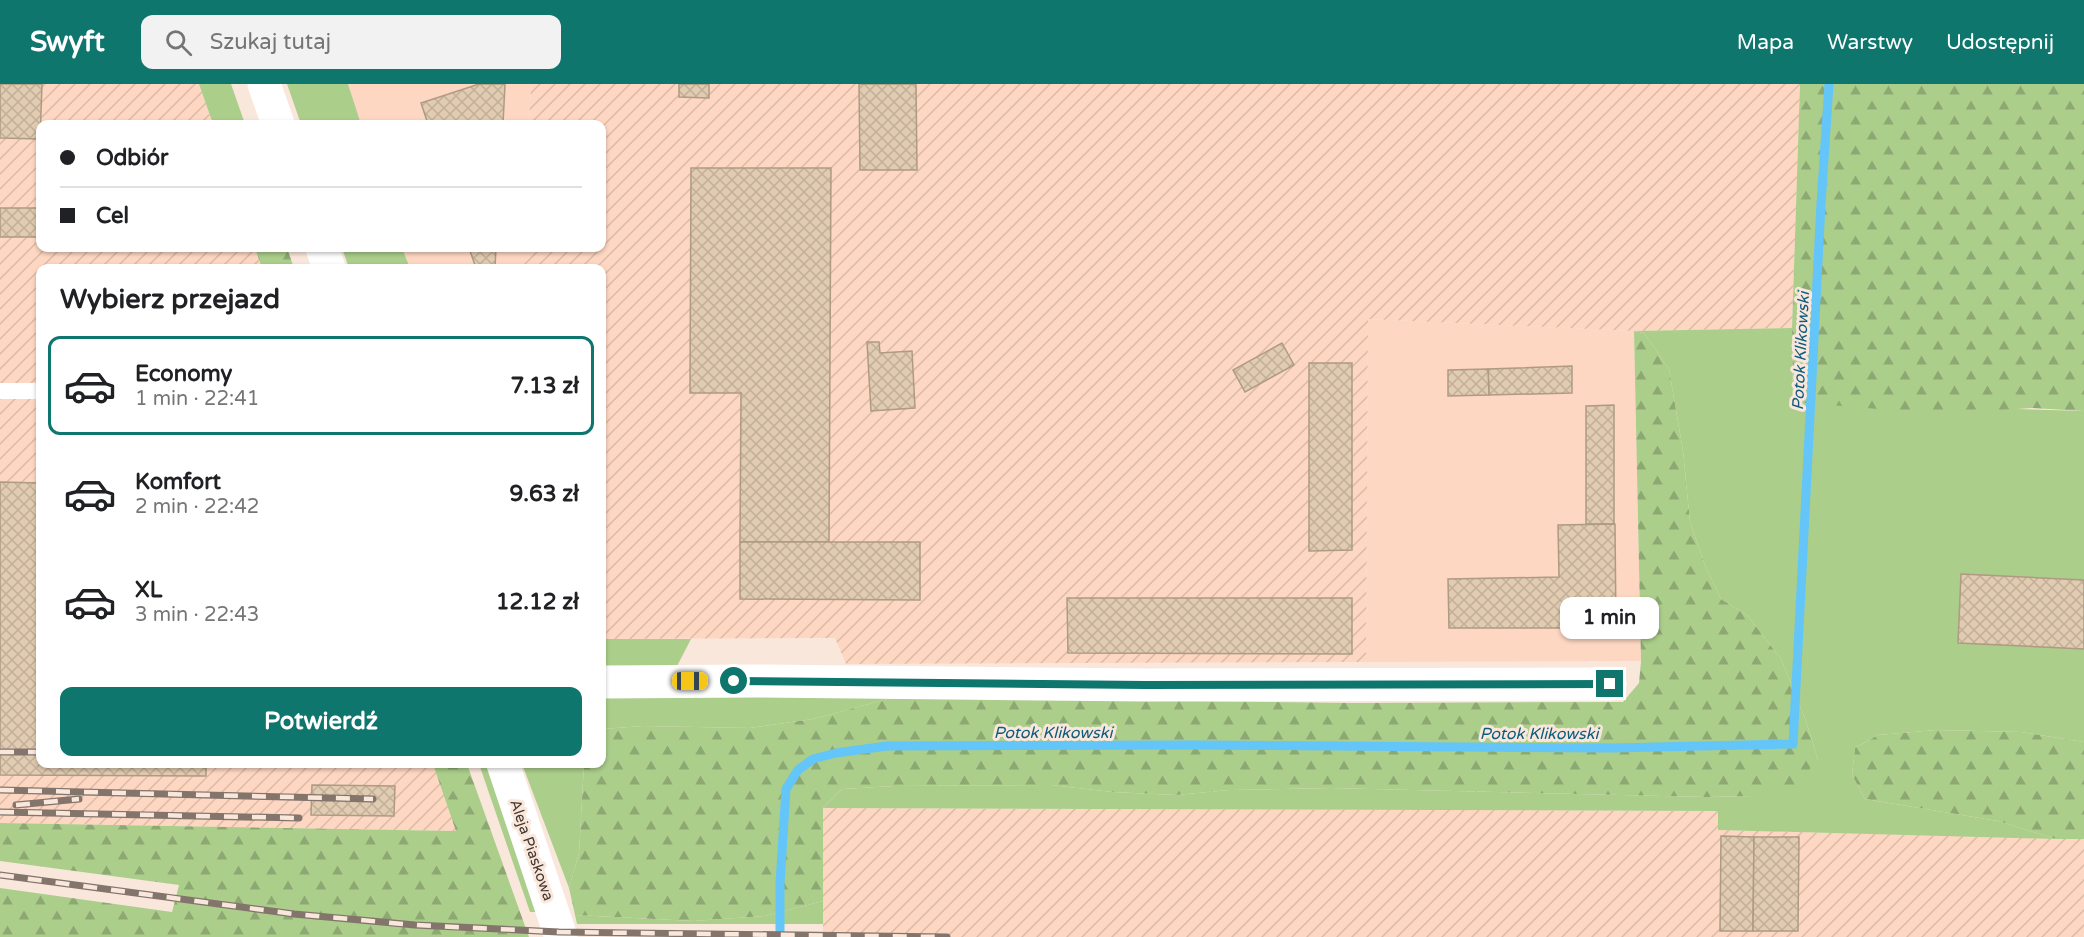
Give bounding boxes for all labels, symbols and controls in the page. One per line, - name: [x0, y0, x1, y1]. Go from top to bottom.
- search box: [141, 15, 561, 69]
- text: Swyft: [30, 25, 105, 59]
- icon: search: [162, 26, 195, 59]
- text: Szukaj tutaj: [210, 29, 331, 55]
- text: Mapa: [1737, 30, 1794, 55]
- text: Warstwy: [1827, 30, 1913, 55]
- text: Udostępnij: [1946, 30, 2054, 55]
- text: Odbiór: [96, 145, 169, 171]
- text: Cel: [96, 203, 129, 229]
- text: Wybierz przejazd: [60, 283, 280, 316]
- water label: Potok Klikowski: [1788, 289, 1814, 411]
- icon: car: [63, 359, 117, 413]
- text: Economy: [135, 361, 232, 387]
- text: 7.13 zł: [511, 373, 579, 399]
- text: 1 min · 22:41: [135, 387, 259, 411]
- icon: car: [63, 467, 117, 521]
- text: Komfort: [135, 469, 221, 495]
- text: 9.63 zł: [509, 481, 579, 507]
- text: 2 min · 22:42: [135, 495, 259, 519]
- icon: car: [63, 575, 117, 629]
- text: XL: [135, 577, 162, 603]
- text: 12.12 zł: [496, 589, 579, 615]
- callout: 1 min: [1560, 597, 1660, 639]
- text: 3 min · 22:43: [135, 603, 259, 627]
- text: 1 min: [1583, 606, 1636, 630]
- route start: [720, 667, 747, 694]
- route end: [1596, 670, 1623, 697]
- car: [672, 672, 708, 690]
- button: Potwierdź: [60, 687, 582, 756]
- water label: Potok Klikowski: [994, 723, 1114, 743]
- water label: Potok Klikowski: [1480, 724, 1600, 744]
- street label: Aleja Piaskowa: [506, 797, 558, 903]

